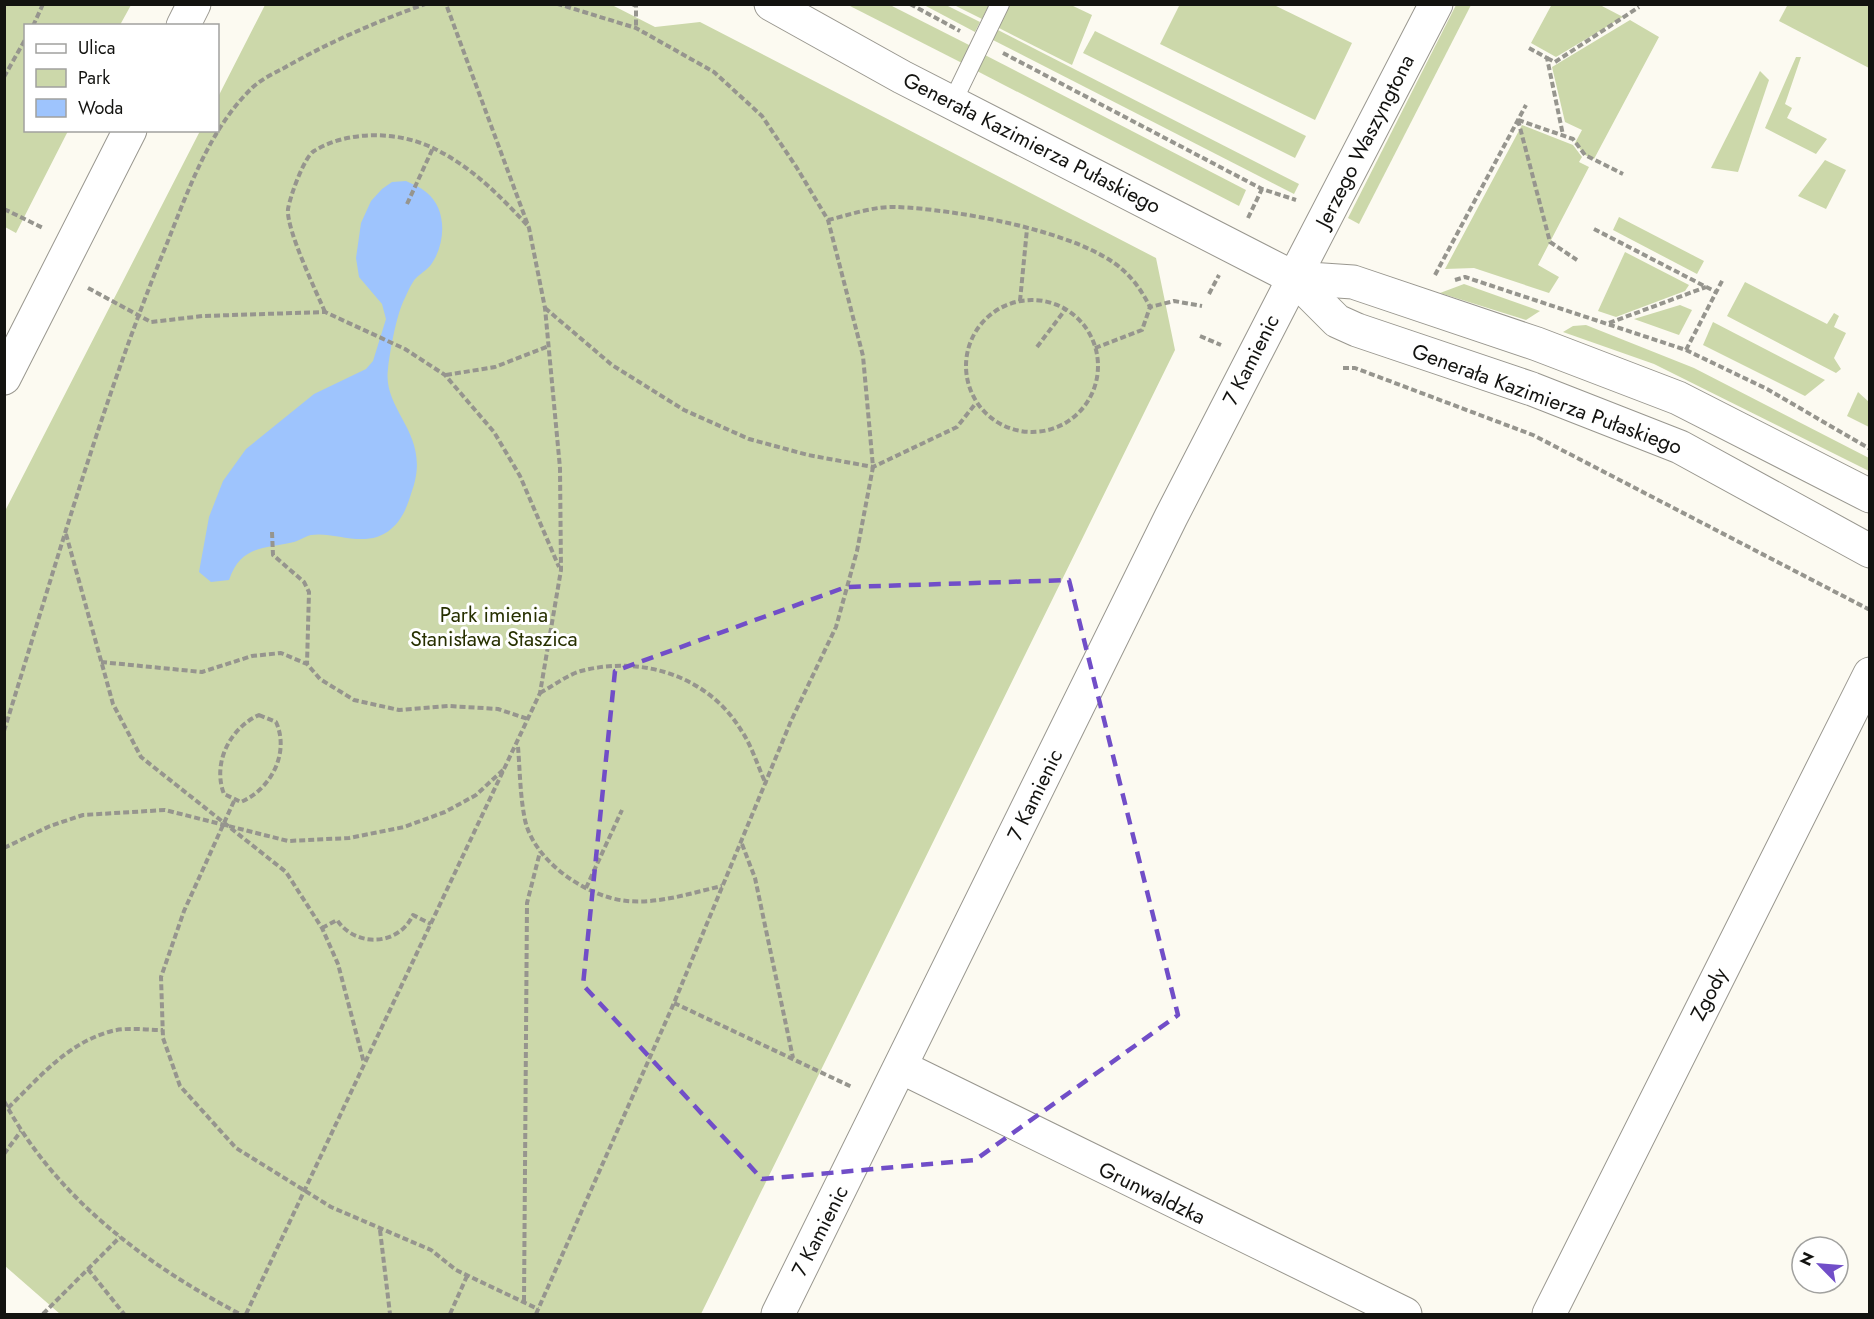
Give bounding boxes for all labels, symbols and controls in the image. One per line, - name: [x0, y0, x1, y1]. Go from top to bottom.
- legend: [24, 24, 219, 132]
- text: Ulica: [78, 35, 115, 61]
- street label: Jerzego Waszyngtona: [1307, 49, 1422, 235]
- text: Park: [78, 65, 110, 91]
- street label: Generała Kazimierza Pułaskiego: [898, 65, 1166, 221]
- text: Woda: [78, 95, 123, 121]
- street label: 7 Kamienic: [1215, 309, 1287, 411]
- street label: Generała Kazimierza Pułaskiego: [1408, 336, 1686, 462]
- park label: Park imienia Stanisława Staszica: [410, 600, 578, 654]
- street label: 7 Kamienic: [1000, 744, 1070, 846]
- street label: Zgody: [1683, 962, 1735, 1026]
- street label: Grunwaldzka: [1093, 1154, 1211, 1232]
- street label: 7 Kamienic: [784, 1180, 856, 1282]
- north arrow: [1790, 1235, 1850, 1295]
- text: N: [1794, 1248, 1820, 1269]

